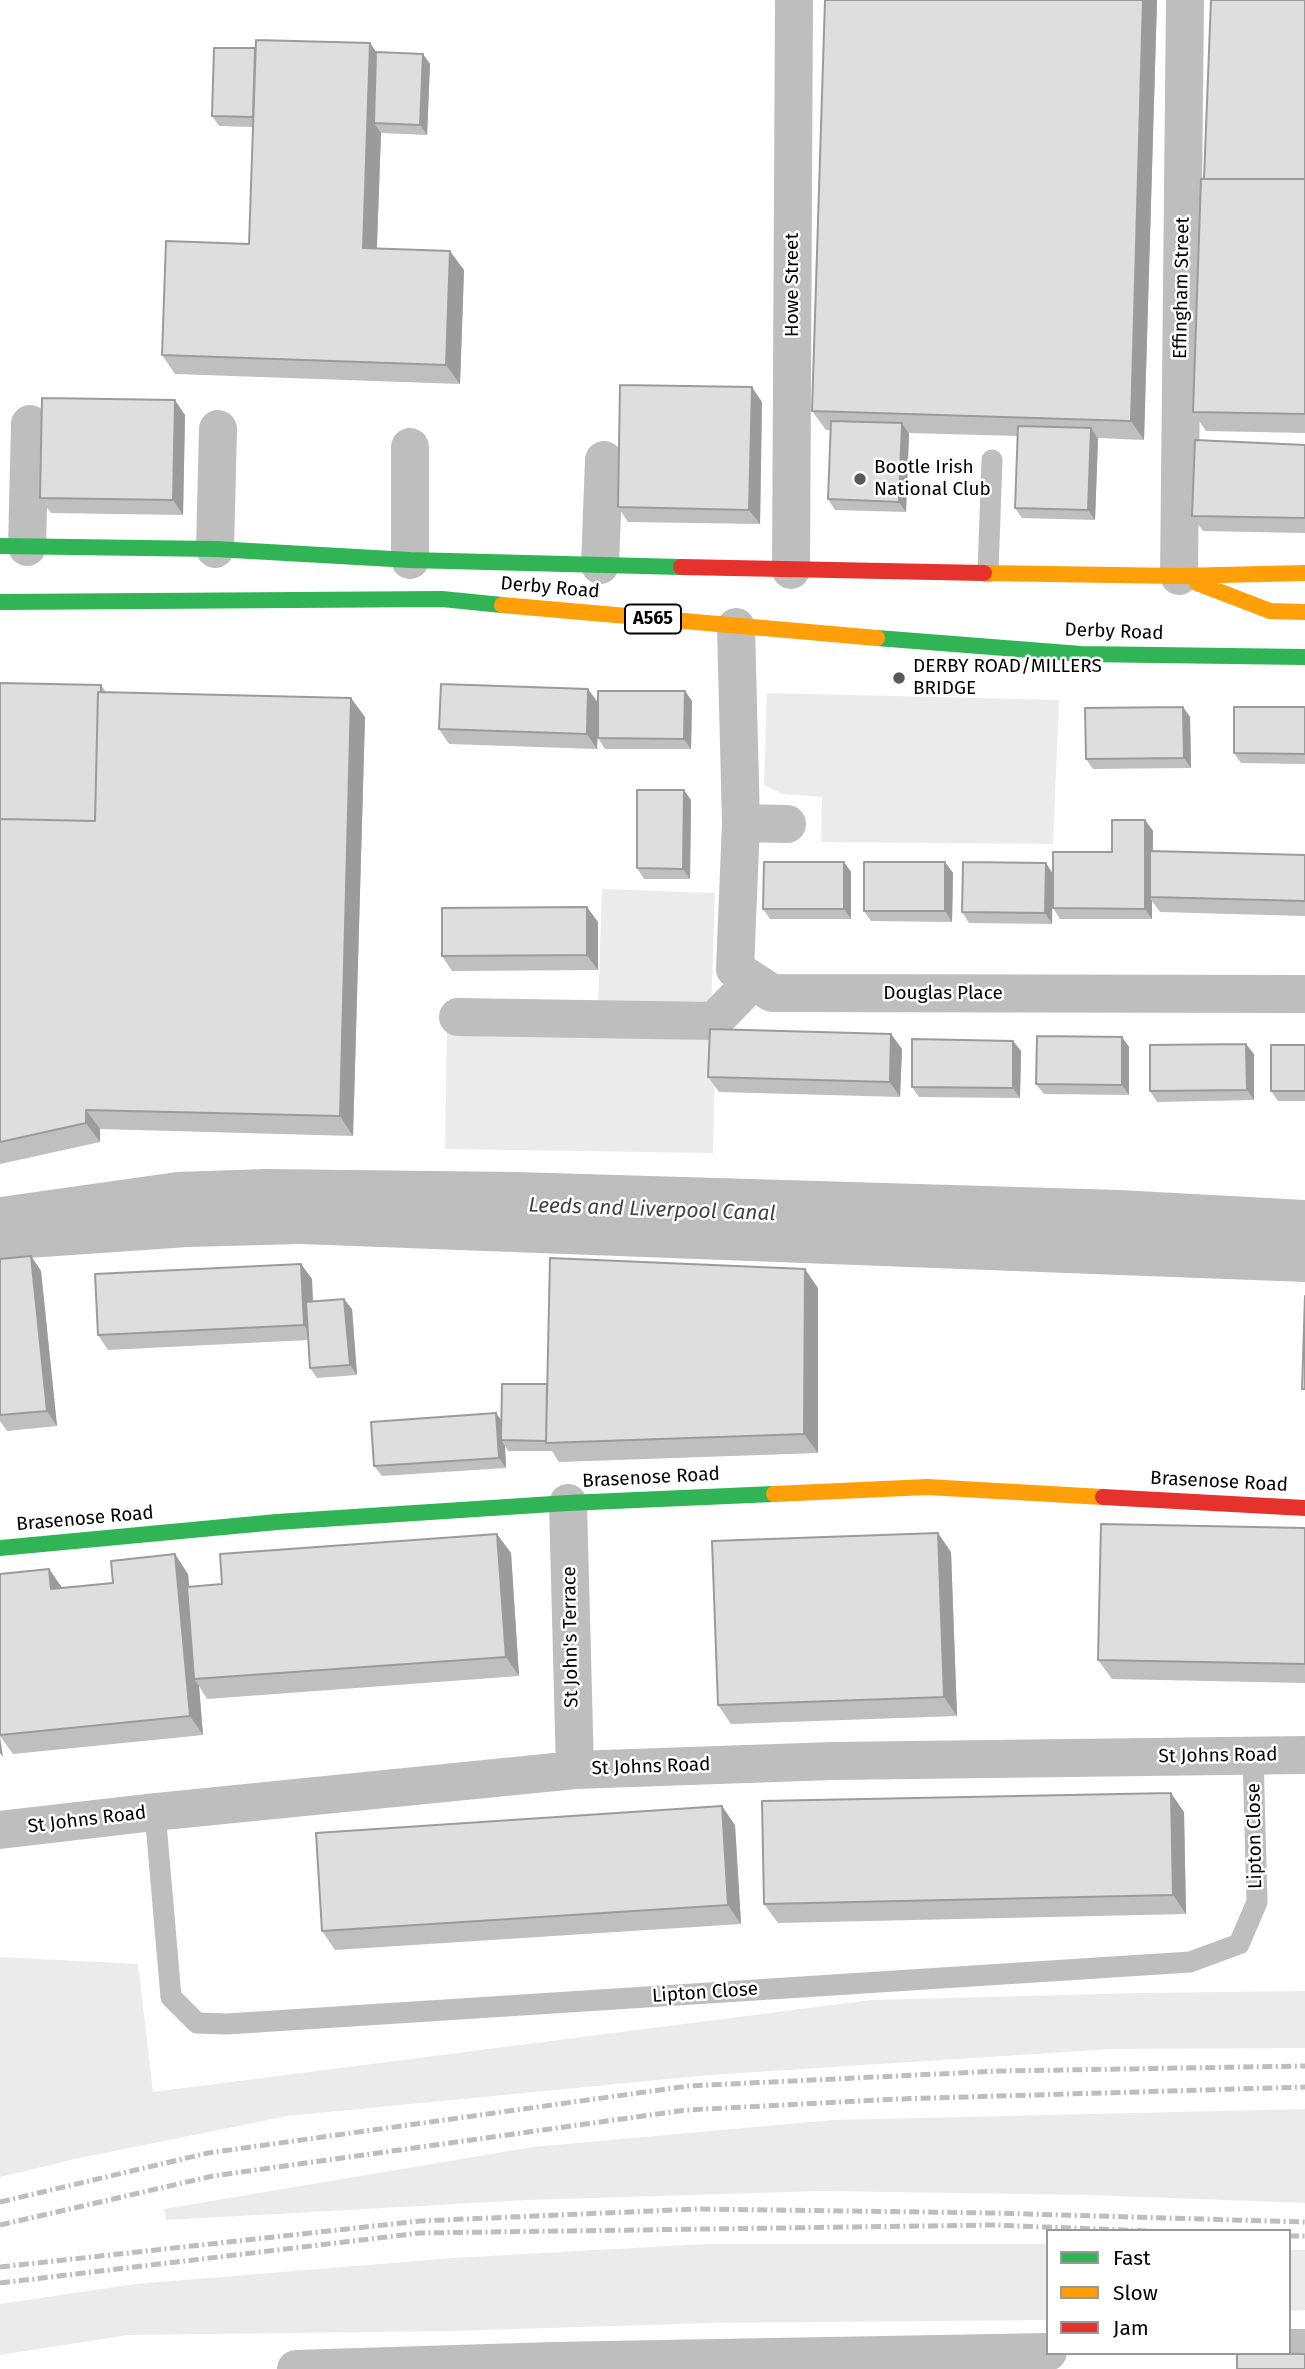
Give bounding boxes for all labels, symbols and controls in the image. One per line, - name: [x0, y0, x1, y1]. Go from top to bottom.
- street label: Effingham Street: [1169, 217, 1195, 359]
- street label: Howe Street: [782, 233, 804, 337]
- place label: Bootle Irish National Club: [874, 457, 991, 501]
- marker: Bootle Irish National Club: [852, 471, 868, 487]
- street label: Derby Road: [500, 572, 600, 604]
- road number: A565: [625, 604, 681, 634]
- street label: Derby Road: [1064, 619, 1164, 645]
- place label: DERBY ROAD/MILLERS BRIDGE: [913, 656, 1102, 700]
- marker: DERBY ROAD/MILLERS BRIDGE: [891, 670, 907, 686]
- street label: Douglas Place: [883, 983, 1003, 1005]
- water label: Leeds and Liverpool Canal: [528, 1193, 776, 1227]
- street label: Brasenose Road: [582, 1463, 720, 1493]
- street label: Brasenose Road: [1150, 1467, 1288, 1497]
- street label: Brasenose Road: [15, 1502, 155, 1536]
- street label: St John's Terrace: [558, 1566, 584, 1708]
- street label: St Johns Road: [1158, 1744, 1278, 1768]
- street label: St Johns Road: [591, 1754, 711, 1780]
- street label: Lipton Close: [1243, 1783, 1267, 1889]
- street label: St Johns Road: [26, 1801, 148, 1839]
- street label: Lipton Close: [651, 1978, 759, 2008]
- legend: [1046, 2229, 1291, 2355]
- text: Fast: [1113, 2245, 1151, 2271]
- text: Slow: [1113, 2280, 1158, 2306]
- text: Jam: [1113, 2315, 1149, 2341]

